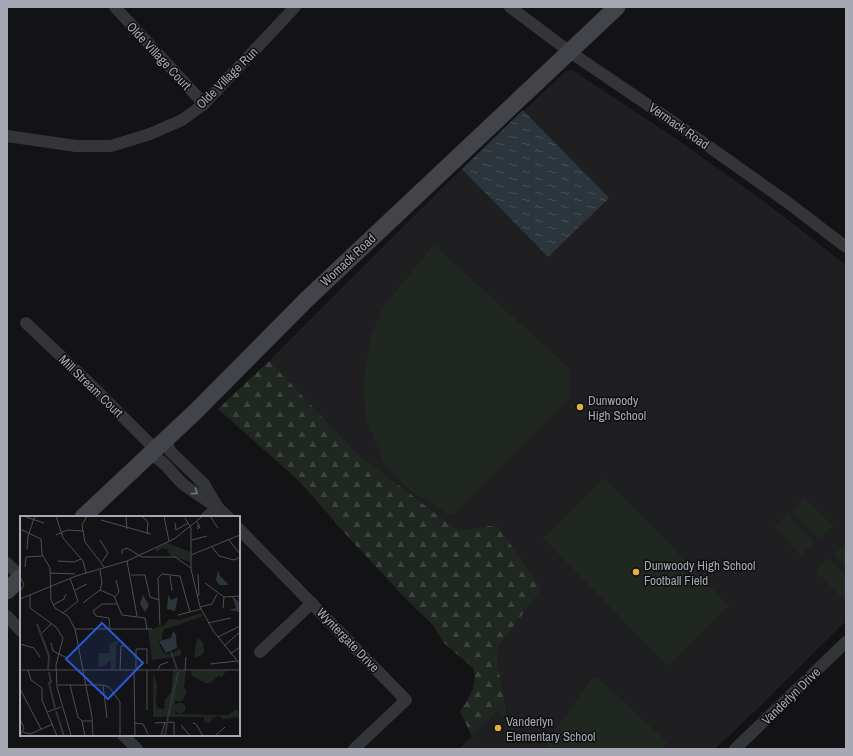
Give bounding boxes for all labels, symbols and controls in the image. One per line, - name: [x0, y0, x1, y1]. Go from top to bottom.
- street label: Olde Village Court: [123, 18, 195, 94]
- street label: Olde Village Run: [193, 44, 261, 112]
- street label: Vermack Road: [645, 99, 713, 153]
- street label: Womack Road: [317, 230, 379, 290]
- street label: Mill Stream Court: [55, 351, 127, 421]
- place label: Dunwoody High School: [588, 392, 646, 424]
- marker: Dunwoody High School: [575, 402, 585, 412]
- one-way arrow: [191, 488, 198, 495]
- inset map: [20, 516, 240, 736]
- place label: Dunwoody High School Football Field: [644, 557, 755, 589]
- marker: Dunwoody High School Football Field: [631, 567, 641, 577]
- street label: Wyntergate Drive: [313, 604, 383, 676]
- street label: Vanderlyn Drive: [758, 664, 824, 728]
- place label: Vanderlyn Elementary School: [506, 713, 595, 745]
- marker: Vanderlyn Elementary School: [493, 723, 503, 733]

